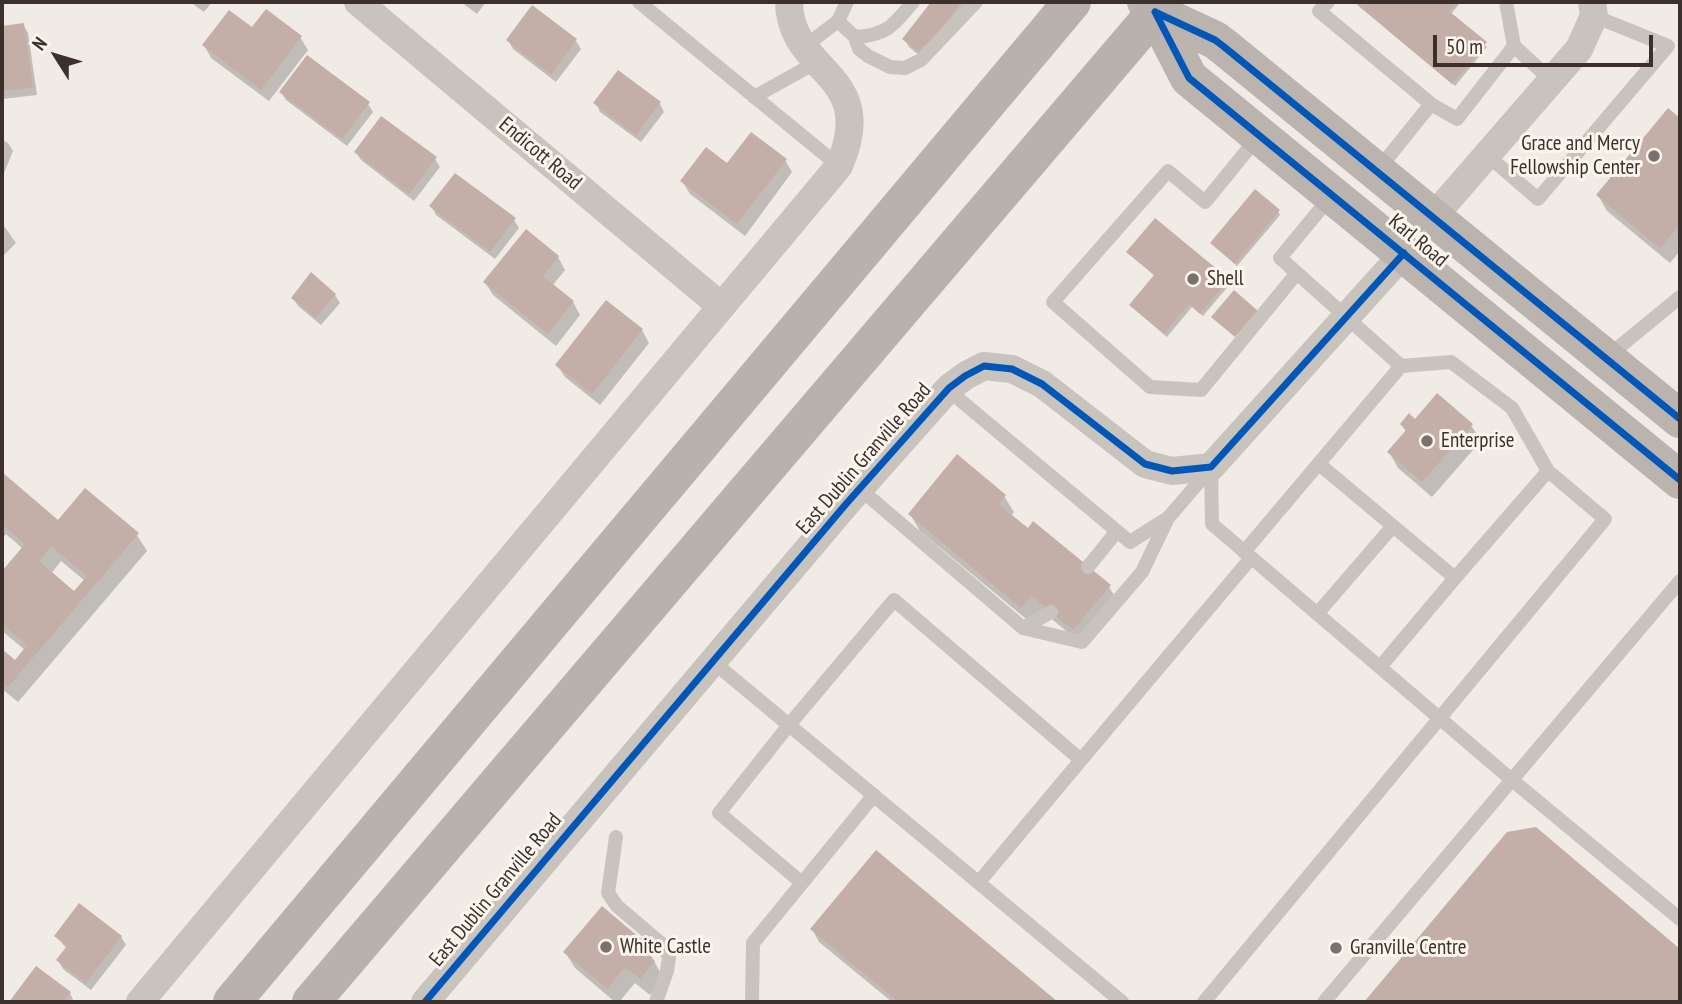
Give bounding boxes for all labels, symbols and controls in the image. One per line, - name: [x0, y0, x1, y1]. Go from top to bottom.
- north arrow: [21, 21, 91, 91]
- scale bar: [1437, 21, 1658, 65]
- text: N: [27, 32, 52, 55]
- text: 50 m: [1446, 33, 1483, 60]
- street label: Endicott Road: [494, 112, 586, 196]
- place label: Grace and Mercy Fellowship Center: [1510, 131, 1640, 181]
- marker: Grace and Mercy Fellowship Center: [1646, 148, 1662, 164]
- street label: Karl Road: [1383, 209, 1453, 273]
- place label: Shell: [1207, 266, 1244, 292]
- marker: Shell: [1185, 271, 1201, 287]
- street label: East Dublin Granville Road: [791, 378, 937, 540]
- place label: Enterprise: [1441, 428, 1514, 454]
- marker: Enterprise: [1419, 433, 1435, 449]
- street label: East Dublin Granville Road: [425, 808, 567, 972]
- place label: White Castle: [620, 934, 711, 960]
- place label: Granville Centre: [1350, 935, 1466, 961]
- marker: White Castle: [598, 939, 614, 955]
- marker: Granville Centre: [1328, 940, 1344, 956]

